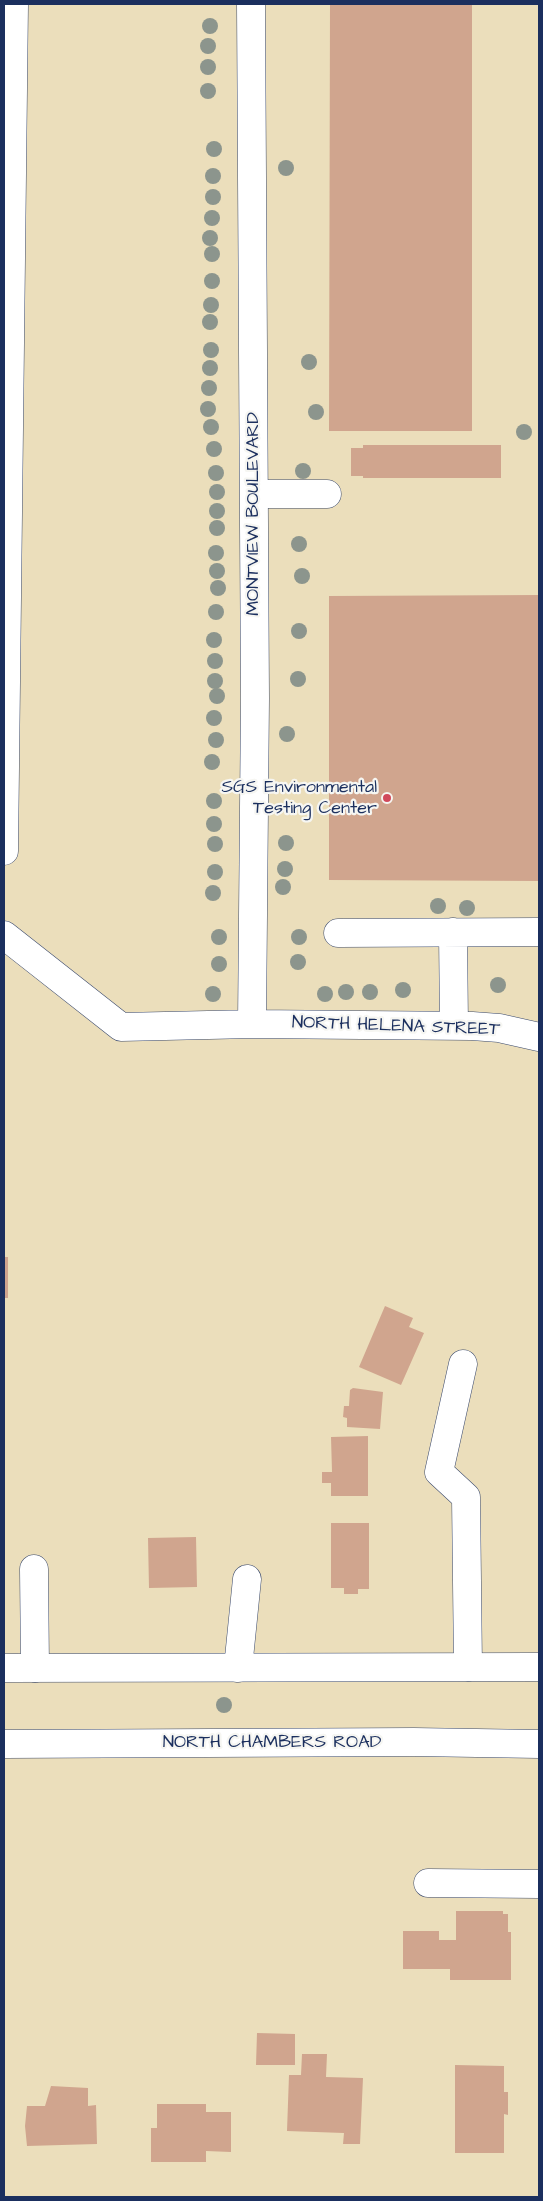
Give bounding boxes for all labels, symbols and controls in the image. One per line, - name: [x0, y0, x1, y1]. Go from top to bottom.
- street label: MONTVIEW BOULEVARD: [243, 412, 265, 616]
- place label: SGS Environmental Testing Center: [221, 777, 377, 820]
- marker: SGS Environmental Testing Center: [381, 792, 393, 804]
- street label: NORTH HELENA STREET: [292, 1013, 500, 1041]
- street label: NORTH CHAMBERS ROAD: [163, 1732, 381, 1754]

